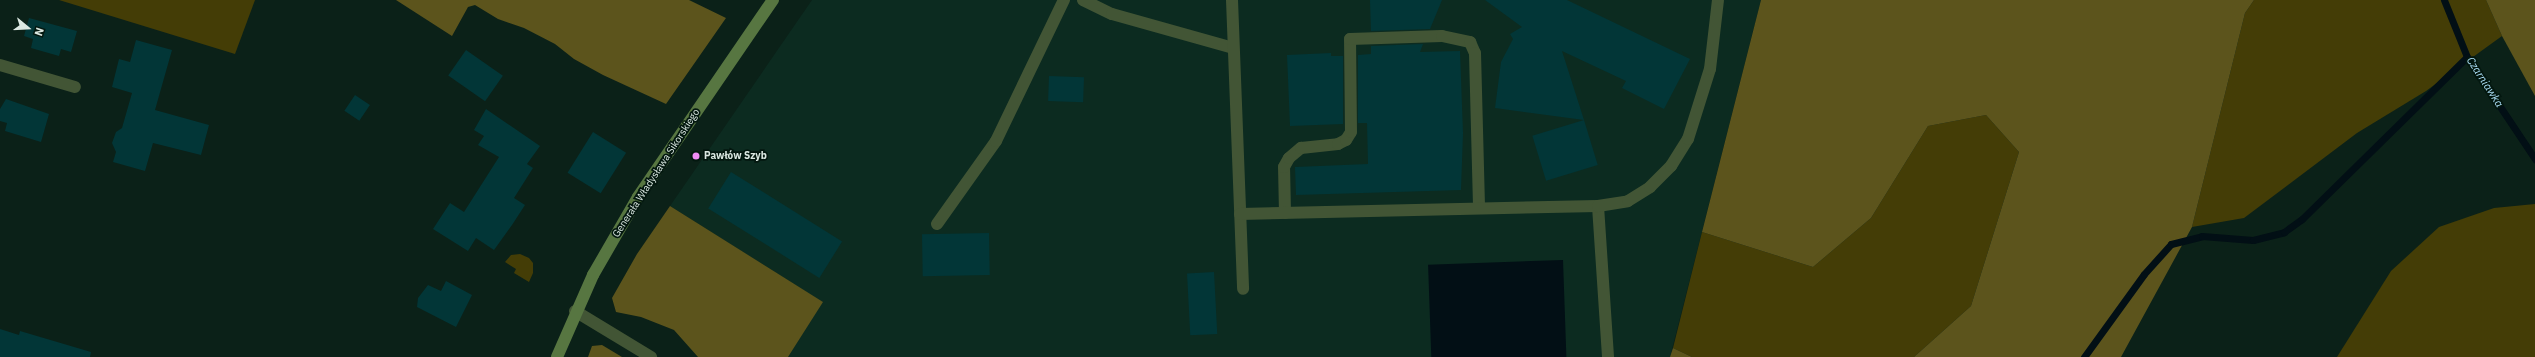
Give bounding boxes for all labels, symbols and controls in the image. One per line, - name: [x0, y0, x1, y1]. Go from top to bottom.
- north arrow: [8, 8, 48, 48]
- text: N: [32, 26, 47, 38]
- water label: Czarniawka: [2464, 54, 2506, 110]
- street label: Generała Władysława Sikorskiego: [610, 107, 702, 239]
- place label: Pawłów Szyb: [704, 150, 767, 162]
- marker: Pawłów Szyb: [691, 151, 701, 161]

